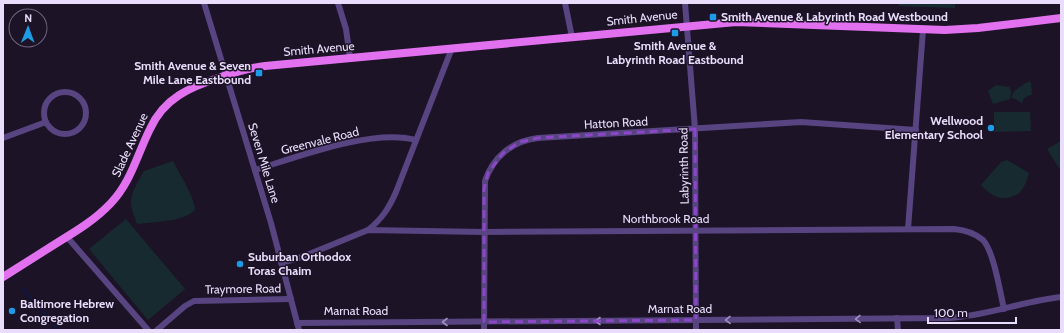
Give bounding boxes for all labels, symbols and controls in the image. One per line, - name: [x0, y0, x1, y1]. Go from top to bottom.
- street label: Smith Avenue: [606, 6, 678, 29]
- north arrow: [8, 8, 48, 48]
- place label: Smith Avenue & Labyrinth Road Westbound: [721, 9, 948, 24]
- text: N: [24, 11, 32, 25]
- marker: Smith Avenue & Labyrinth Road Westbound: [708, 12, 718, 22]
- marker: Smith Avenue & Labyrinth Road Eastbound: [670, 28, 680, 38]
- street label: Smith Avenue: [283, 38, 355, 59]
- place label: Smith Avenue & Labyrinth Road Eastbound: [606, 38, 744, 67]
- place label: Smith Avenue & Seven Mile Lane Eastbound: [134, 58, 251, 87]
- marker: Smith Avenue & Seven Mile Lane Eastbound: [254, 68, 264, 78]
- street label: Slade Avenue: [108, 110, 151, 179]
- street label: Hatton Road: [584, 113, 648, 132]
- place label: Wellwood Elementary School: [885, 113, 983, 142]
- street label: Seven Mile Lane: [245, 121, 284, 205]
- marker: Wellwood Elementary School: [986, 123, 996, 133]
- street label: Greenvale Road: [279, 124, 360, 157]
- street label: Labyrinth Road: [675, 128, 692, 204]
- street label: Northbrook Road: [623, 211, 709, 226]
- place label: Suburban Orthodox Toras Chaim: [248, 249, 351, 278]
- marker: Suburban Orthodox Toras Chaim: [235, 259, 245, 269]
- street label: Traymore Road: [205, 280, 281, 297]
- place label: Baltimore Hebrew Congregation: [20, 296, 114, 325]
- scale bar: [928, 299, 1016, 325]
- street label: Marnat Road: [648, 301, 712, 316]
- street label: Marnat Road: [324, 303, 388, 318]
- text: 100 m: [934, 305, 968, 320]
- marker: Baltimore Hebrew Congregation: [7, 306, 17, 316]
- one-way arrow: [855, 314, 861, 323]
- one-way arrow: [725, 316, 731, 324]
- one-way arrow: [595, 317, 601, 325]
- one-way arrow: [442, 318, 448, 326]

